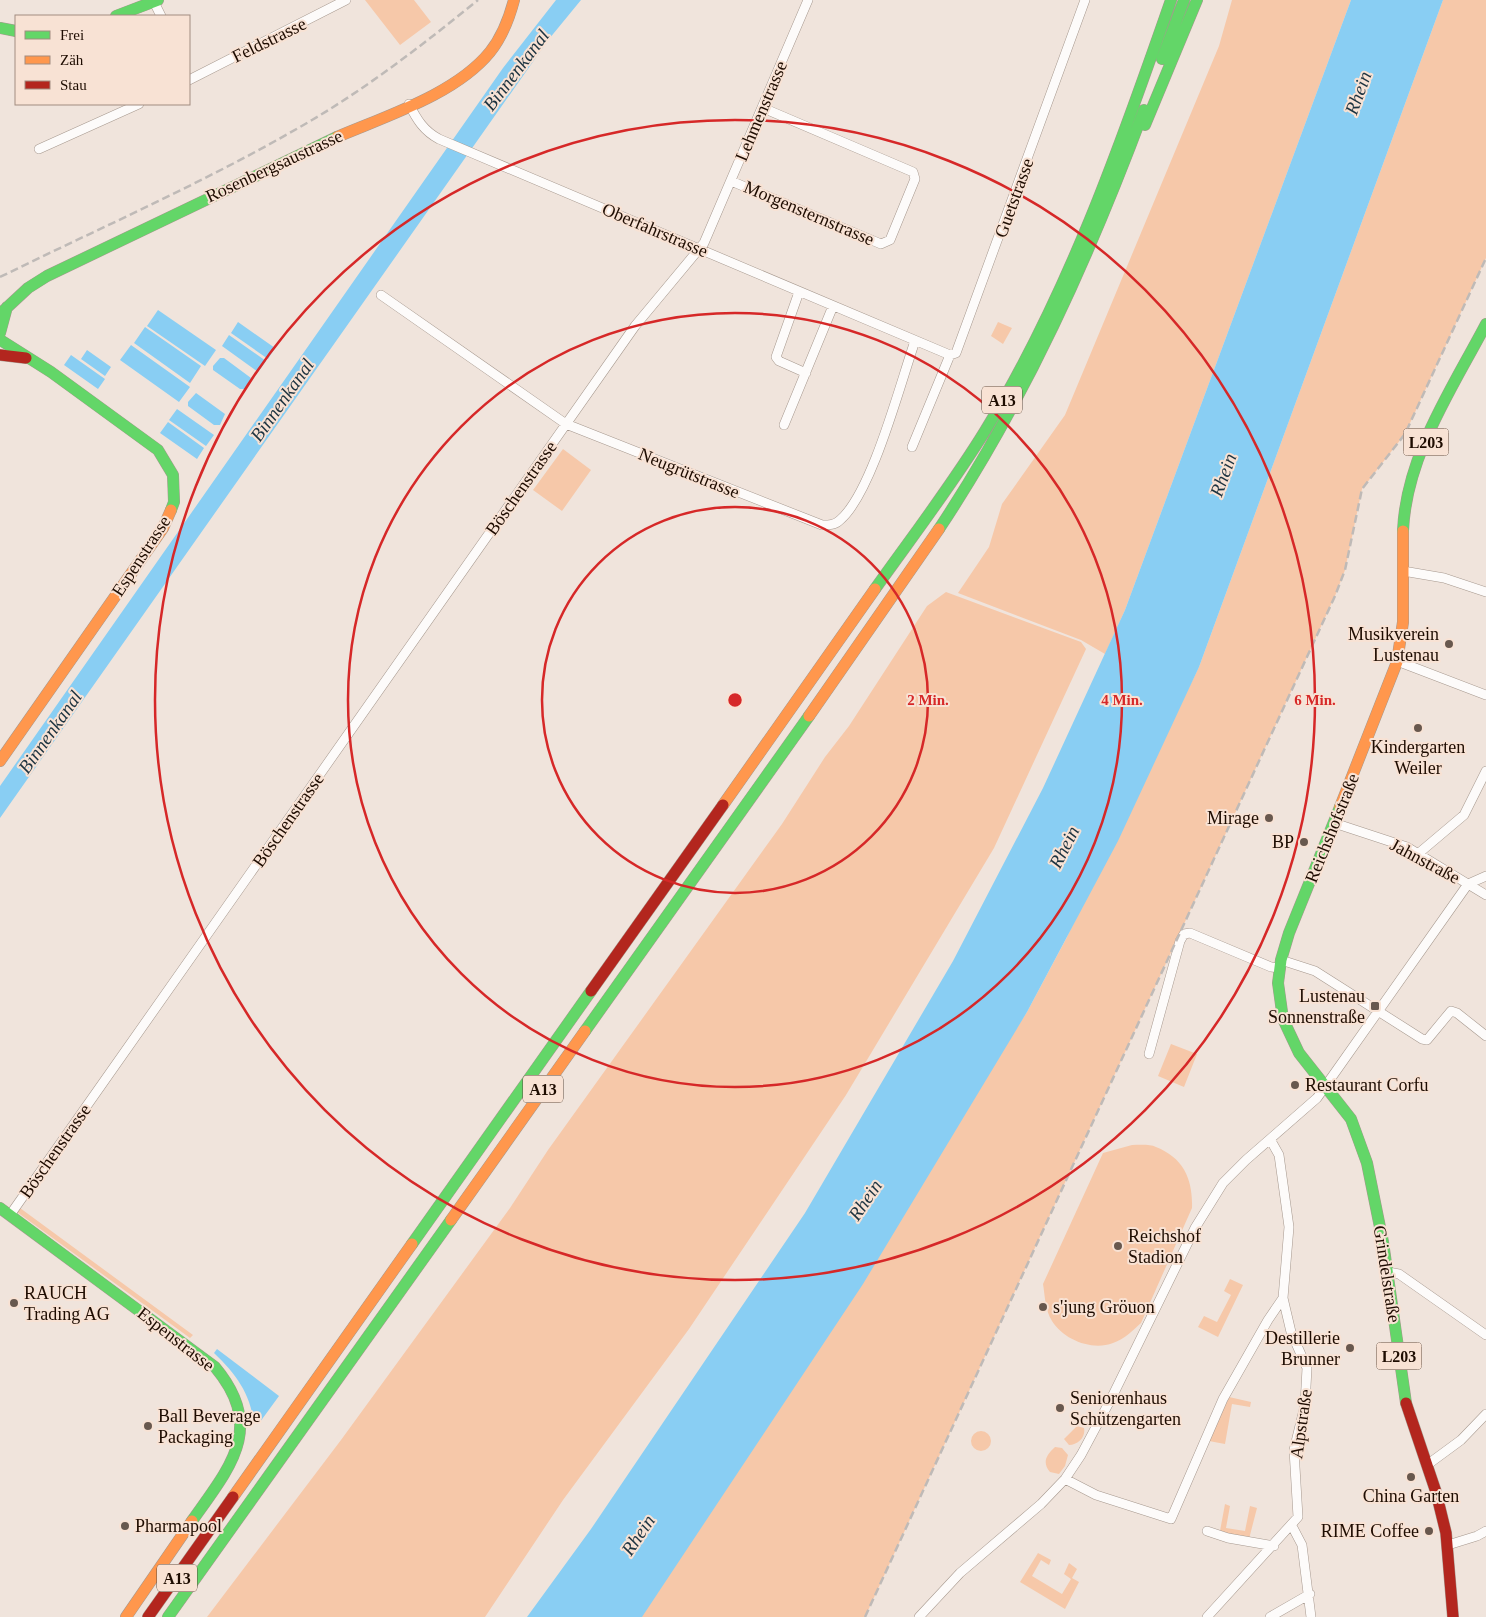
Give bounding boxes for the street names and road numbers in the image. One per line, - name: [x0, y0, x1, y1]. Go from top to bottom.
- street label: Feldstrasse: [229, 13, 309, 67]
- street label: Lehmenstrasse: [731, 58, 791, 164]
- street label: Rosenbergsaustrasse: [202, 126, 346, 206]
- street label: Guetstrasse: [990, 156, 1038, 240]
- street label: Morgensternstrasse: [741, 177, 877, 249]
- street label: Oberfahrstrasse: [599, 199, 711, 261]
- road number: A13: [982, 386, 1022, 414]
- road number: L203: [1404, 428, 1448, 456]
- street label: Böschenstrasse: [481, 437, 561, 539]
- street label: Neugrütstrasse: [636, 444, 742, 502]
- street label: Espenstrasse: [108, 512, 174, 600]
- street label: Böschenstrasse: [248, 769, 328, 871]
- street label: Reichshofstraße: [1301, 770, 1363, 886]
- street label: Jahnstraße: [1387, 834, 1463, 888]
- road number: A13: [523, 1076, 563, 1102]
- street label: Böschenstrasse: [15, 1100, 95, 1202]
- street label: Grindelstraße: [1369, 1224, 1405, 1324]
- street label: Espenstrasse: [134, 1303, 218, 1375]
- road number: L203: [1376, 1342, 1422, 1370]
- street label: Alpstraße: [1286, 1388, 1316, 1460]
- road number: A13: [157, 1565, 197, 1592]

